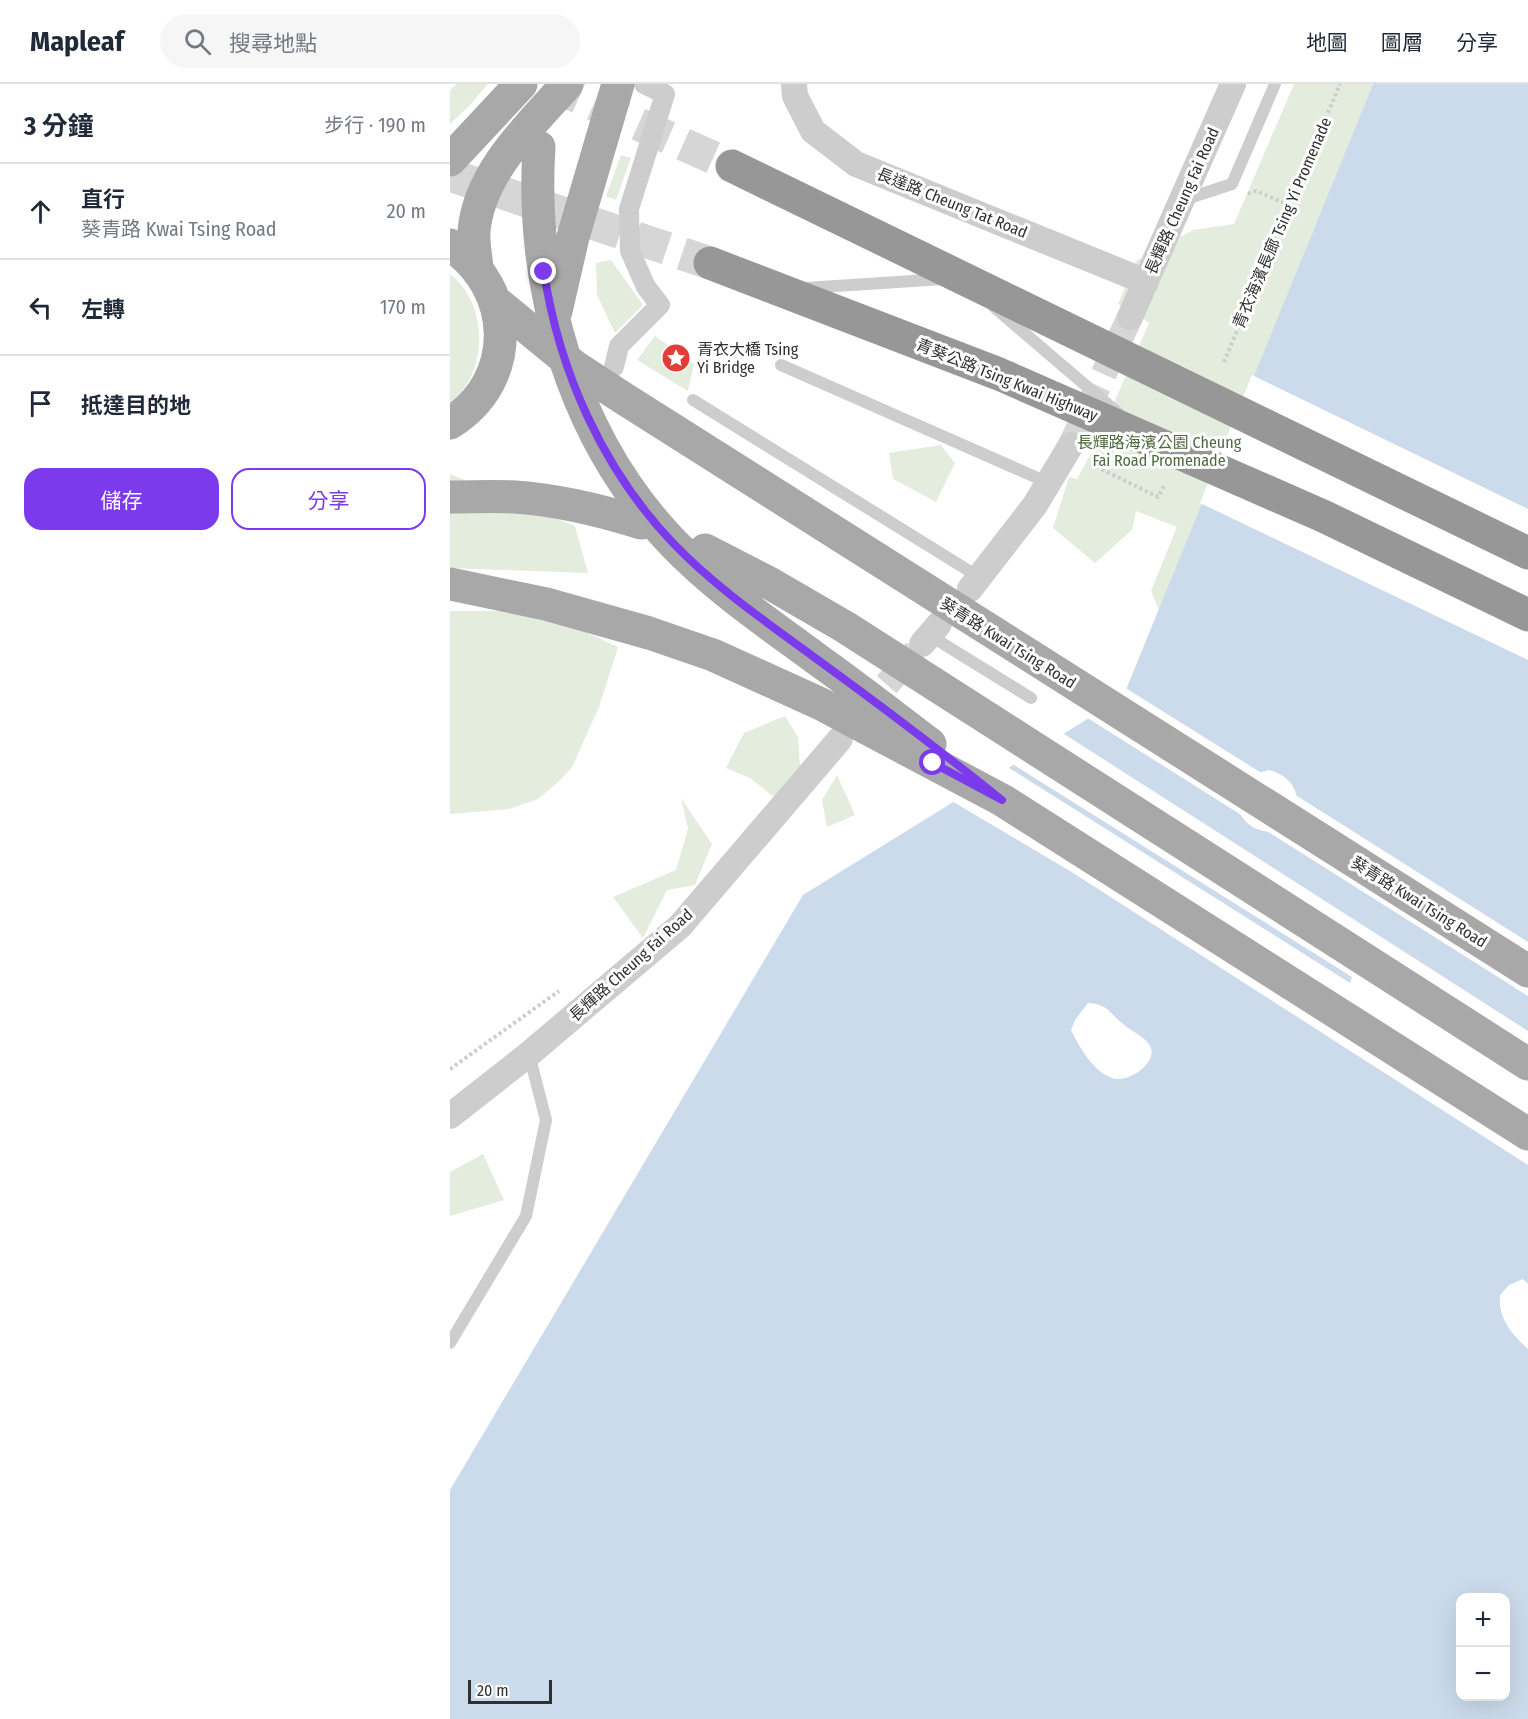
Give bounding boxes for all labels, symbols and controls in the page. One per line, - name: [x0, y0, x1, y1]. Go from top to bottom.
- search box: [160, 14, 580, 68]
- text: Mapleaf: [30, 25, 124, 58]
- icon: search: [181, 25, 214, 58]
- text: 搜尋地點: [229, 30, 317, 57]
- text: 地圖: [1306, 30, 1348, 56]
- text: 圖層: [1381, 30, 1423, 56]
- text: 分享: [1456, 30, 1498, 56]
- text: 3 分鐘: [24, 111, 94, 142]
- text: 步行 · 190 m: [324, 113, 426, 137]
- street label: 青衣海濱長廊 Tsing Yi Promenade: [1229, 115, 1335, 331]
- street label: 長輝路 Cheung Fai Road: [1141, 125, 1223, 277]
- street label: 長達路 Cheung Tat Road: [874, 164, 1030, 242]
- text: 直行: [81, 186, 125, 213]
- icon: ahead: [24, 195, 57, 228]
- text: 20 m: [387, 199, 426, 223]
- text: 葵青路 Kwai Tsing Road: [81, 217, 277, 241]
- route end: [530, 258, 556, 284]
- icon: left: [24, 291, 57, 324]
- text: 170 m: [380, 295, 426, 319]
- text: 左轉: [81, 296, 125, 323]
- street label: 青葵公路 Tsing Kwai Highway: [914, 335, 1101, 425]
- place label: 青衣大橋 Tsing Yi Bridge: [697, 340, 799, 377]
- place icon: 青衣大橋 Tsing Yi Bridge: [660, 342, 692, 374]
- icon: arrive: [24, 387, 57, 420]
- text: 抵達目的地: [81, 392, 191, 419]
- park label: 長輝路海濱公園 Cheung Fai Road Promenade: [1077, 433, 1242, 470]
- button: 儲存: [24, 468, 219, 530]
- button: 分享: [231, 468, 426, 530]
- street label: 葵青路 Kwai Tsing Road: [937, 593, 1079, 693]
- route start: [919, 749, 945, 775]
- street label: 葵青路 Kwai Tsing Road: [1348, 852, 1490, 952]
- street label: 長輝路 Cheung Fai Road: [566, 905, 696, 1025]
- map controls: [1456, 1593, 1510, 1701]
- button: +: [1456, 1593, 1510, 1647]
- button: −: [1456, 1647, 1510, 1701]
- scale bar: [468, 1677, 552, 1704]
- text: 20 m: [477, 1681, 508, 1700]

